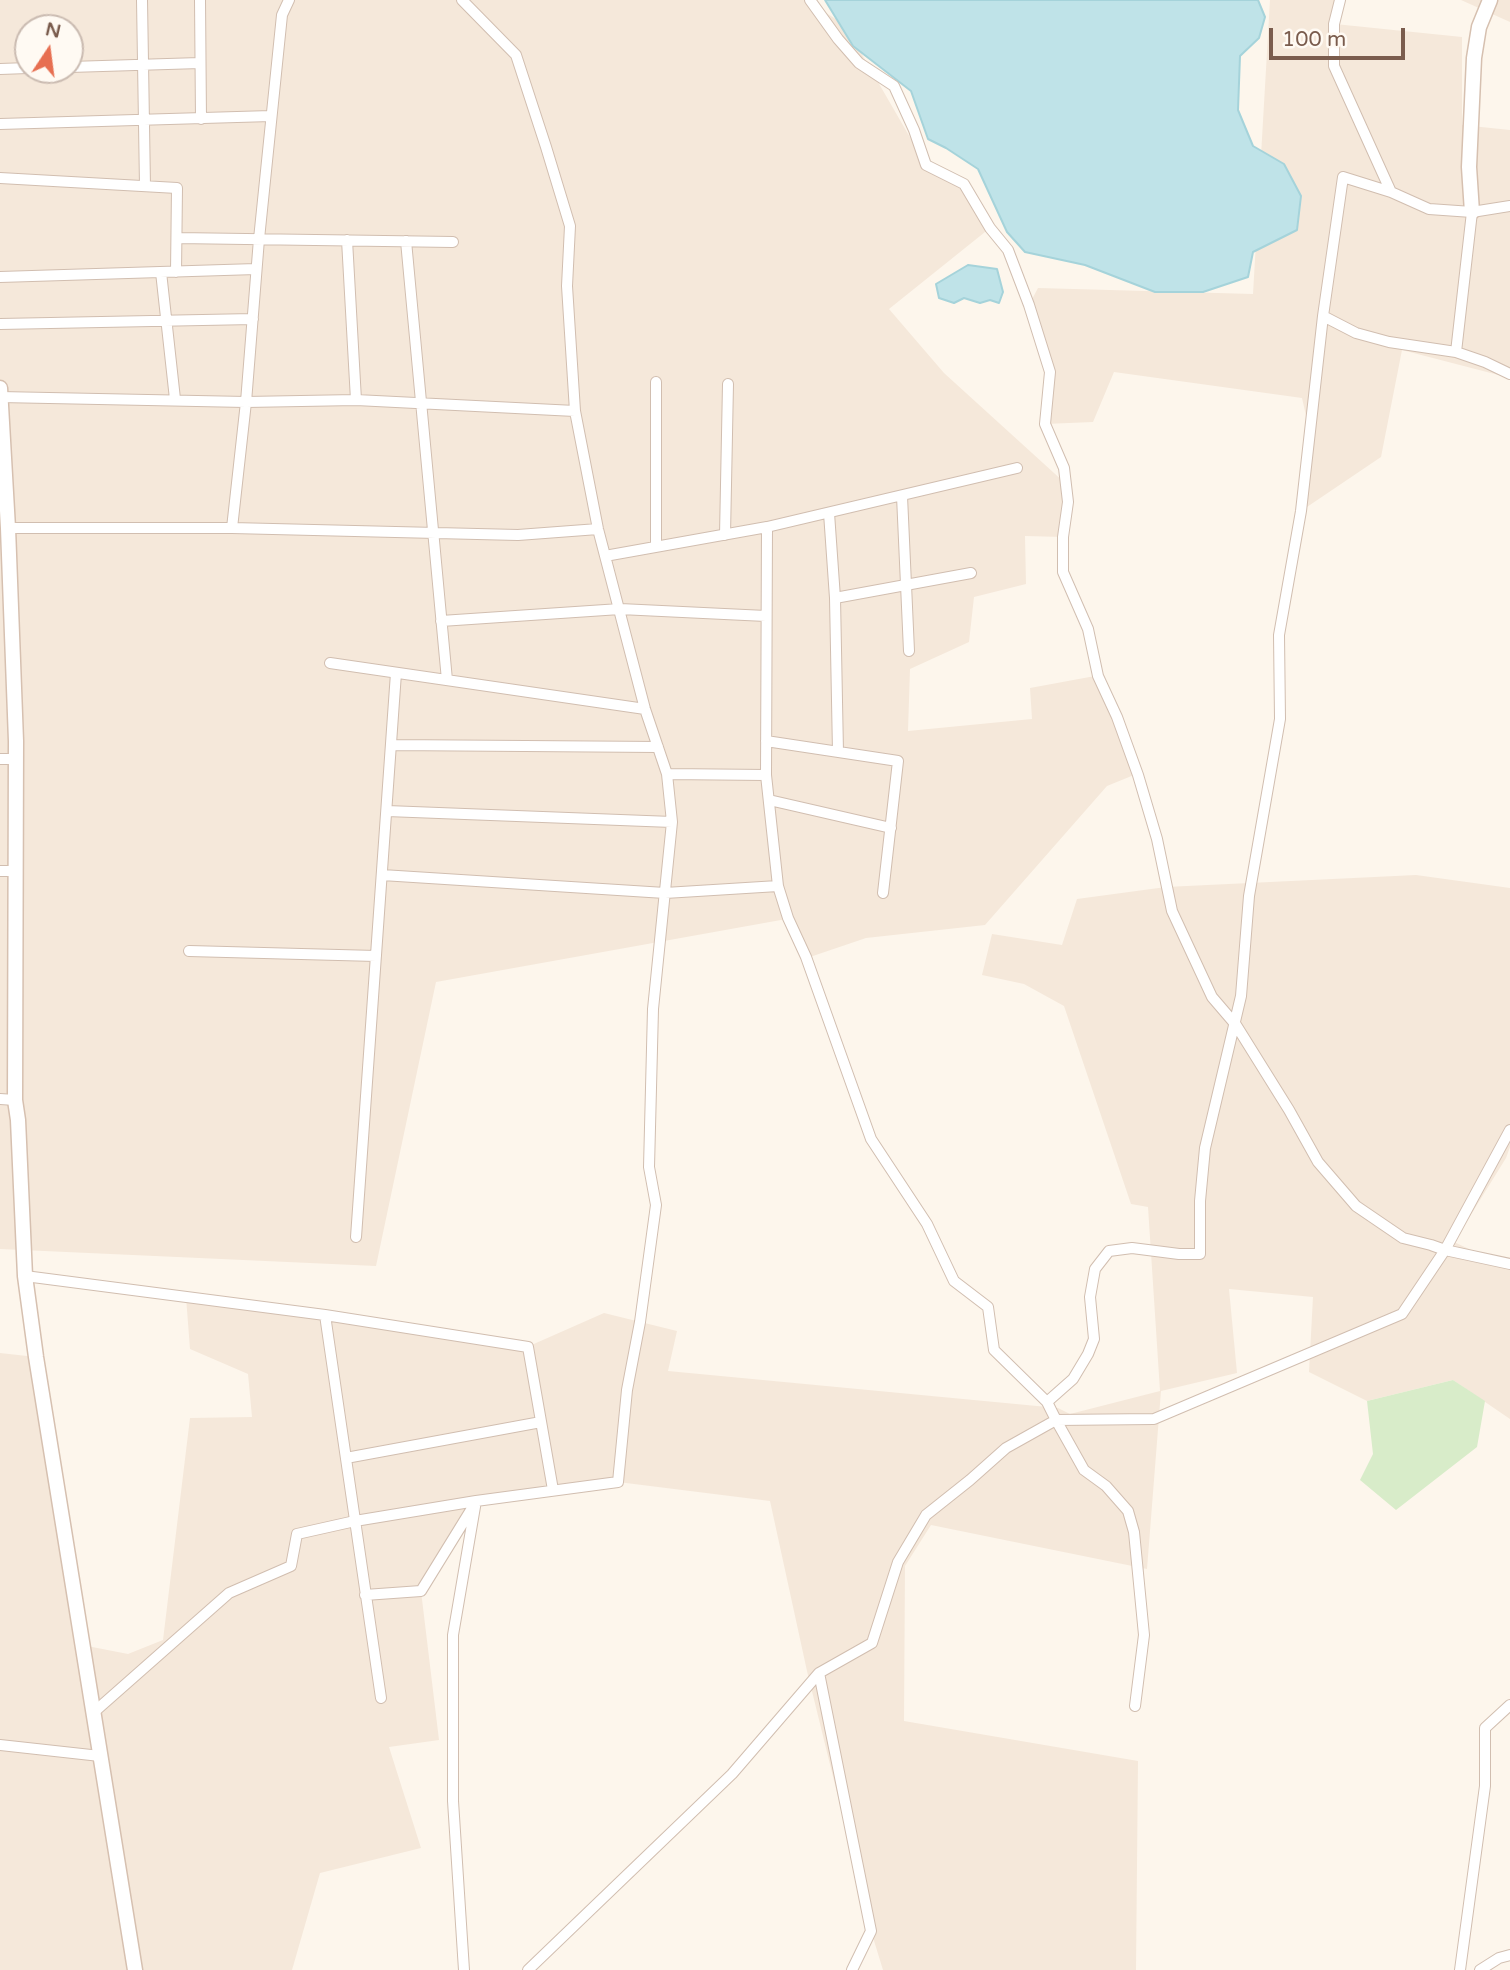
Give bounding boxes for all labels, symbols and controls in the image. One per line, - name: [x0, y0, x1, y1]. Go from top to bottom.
- north arrow: [14, 14, 84, 84]
- scale bar: [1272, 14, 1408, 58]
- text: N: [43, 18, 63, 43]
- text: 100 m: [1282, 27, 1346, 52]

